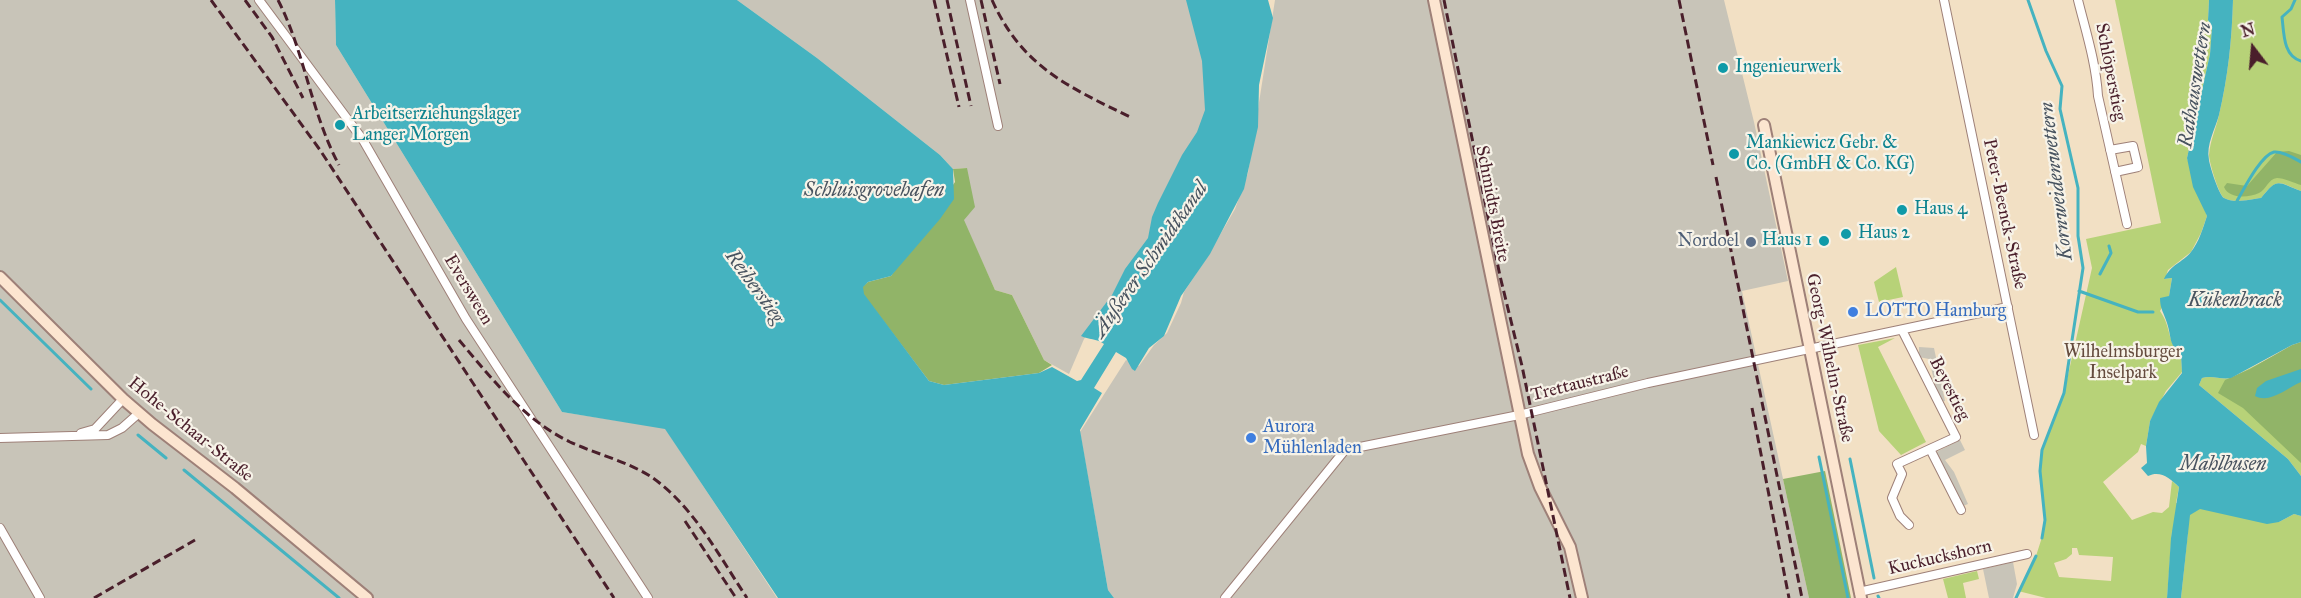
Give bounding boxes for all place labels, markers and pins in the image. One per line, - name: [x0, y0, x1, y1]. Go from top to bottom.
- place label: Ingenieurwerk: [1735, 57, 1841, 79]
- marker: Ingenieurwerk: [1716, 61, 1730, 75]
- place label: Arbeitserziehungslager Langer Morgen: [352, 104, 519, 146]
- marker: Arbeitserziehungslager Langer Morgen: [333, 118, 347, 132]
- place label: Mankiewicz Gebr. & Co. (GmbH & Co. KG): [1746, 133, 1915, 176]
- marker: Mankiewicz Gebr. & Co. (GmbH & Co. KG): [1727, 147, 1741, 161]
- place label: Haus 4: [1914, 199, 1967, 221]
- marker: Haus 4: [1895, 203, 1909, 217]
- place label: Haus 2: [1858, 223, 1910, 245]
- marker: Haus 2: [1839, 227, 1853, 241]
- place label: Haus 1: [1762, 230, 1812, 252]
- place label: Nordoel: [1678, 231, 1739, 253]
- marker: Haus 1: [1817, 234, 1831, 248]
- marker: Nordoel: [1744, 235, 1758, 249]
- place label: LOTTO Hamburg: [1865, 301, 2006, 323]
- marker: LOTTO Hamburg: [1846, 305, 1860, 319]
- place label: Aurora Mühlenladen: [1263, 417, 1362, 460]
- marker: Aurora Mühlenladen: [1244, 431, 1258, 445]

